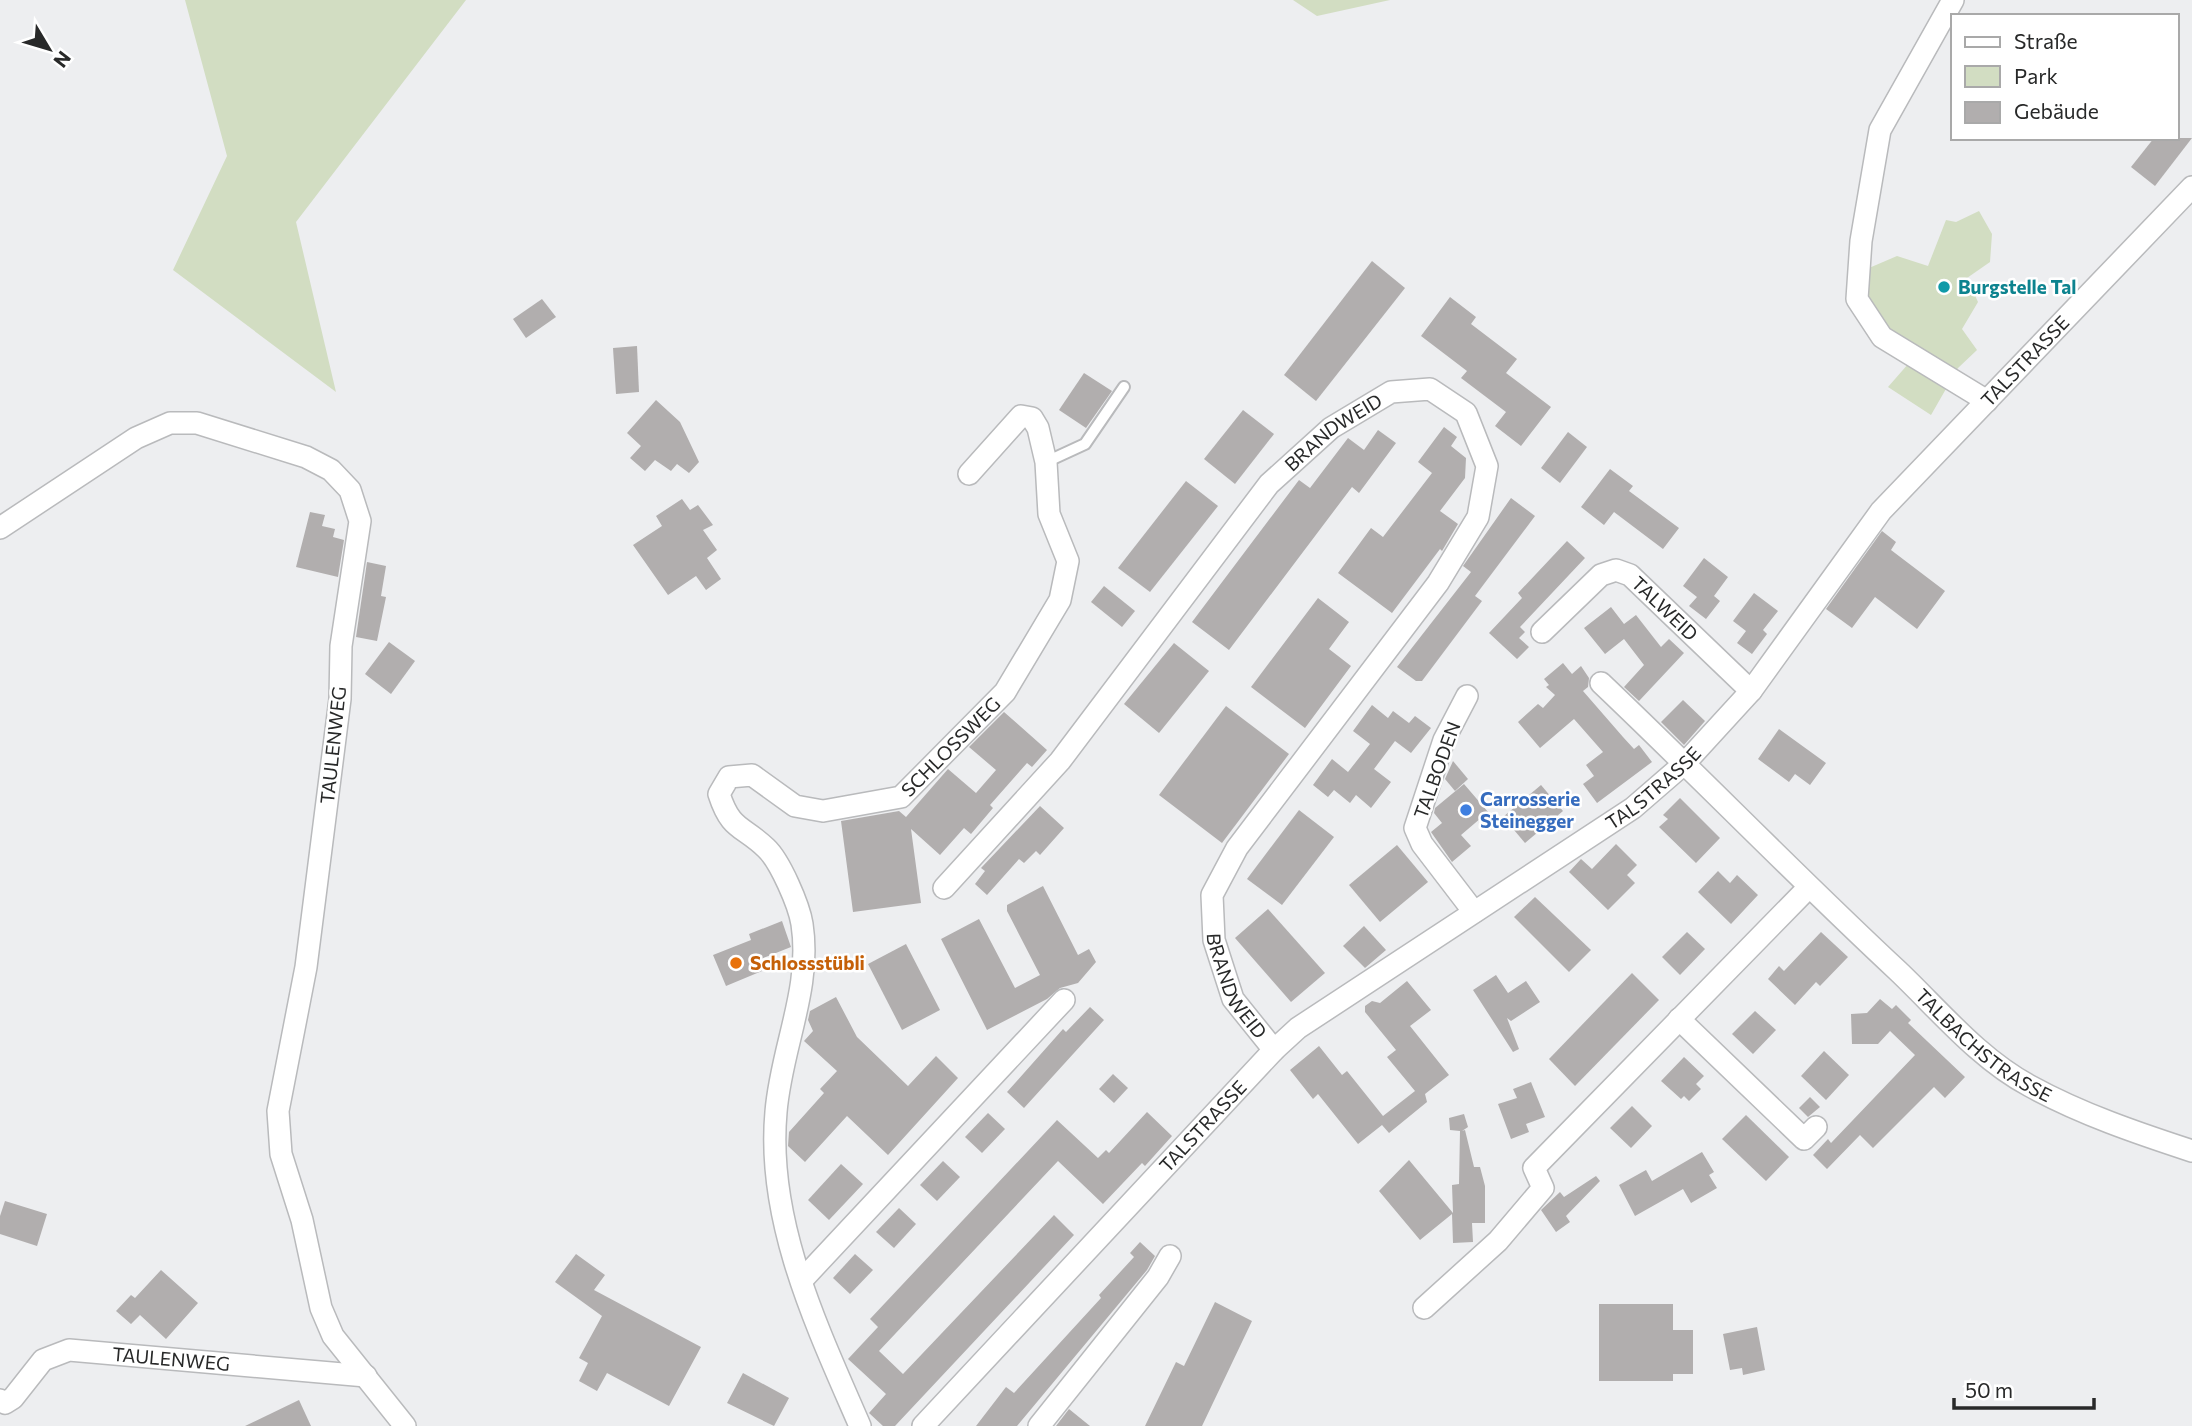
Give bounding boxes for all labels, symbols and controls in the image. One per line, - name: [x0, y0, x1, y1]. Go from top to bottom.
- north arrow: [14, 14, 84, 84]
- legend: [1951, 14, 2178, 140]
- text: Straße: [2014, 28, 2078, 53]
- text: N: [49, 47, 76, 72]
- text: Park: [2014, 63, 2058, 88]
- text: Gebäude: [2014, 98, 2099, 123]
- place label: Burgstelle Tal: [1958, 275, 2077, 298]
- marker: Burgstelle Tal: [1936, 279, 1952, 295]
- street label: TALSTRASSE: [1976, 311, 2073, 411]
- street label: BRANDWEID: [1279, 388, 1386, 475]
- street label: TALWEID: [1627, 571, 1703, 645]
- street label: TAULENWEG: [315, 685, 350, 805]
- street label: SCHLOSSWEG: [896, 692, 1005, 801]
- street label: TALBODEN: [1408, 718, 1465, 822]
- street label: TALSTRASSE: [1601, 742, 1705, 834]
- place label: Carrosserie Steinegger: [1480, 787, 1580, 832]
- marker: Carrosserie Steinegger: [1458, 802, 1474, 818]
- street label: BRANDWEID: [1203, 933, 1272, 1043]
- place label: Schlossstübli: [750, 951, 865, 974]
- marker: Schlossstübli: [728, 955, 744, 971]
- street label: TALBACHSTRASSE: [1911, 983, 2056, 1107]
- street label: TALSTRASSE: [1154, 1075, 1251, 1177]
- street label: TAULENWEG: [111, 1342, 231, 1375]
- scale bar: [1954, 1366, 2094, 1410]
- text: 50 m: [1965, 1377, 2013, 1402]

